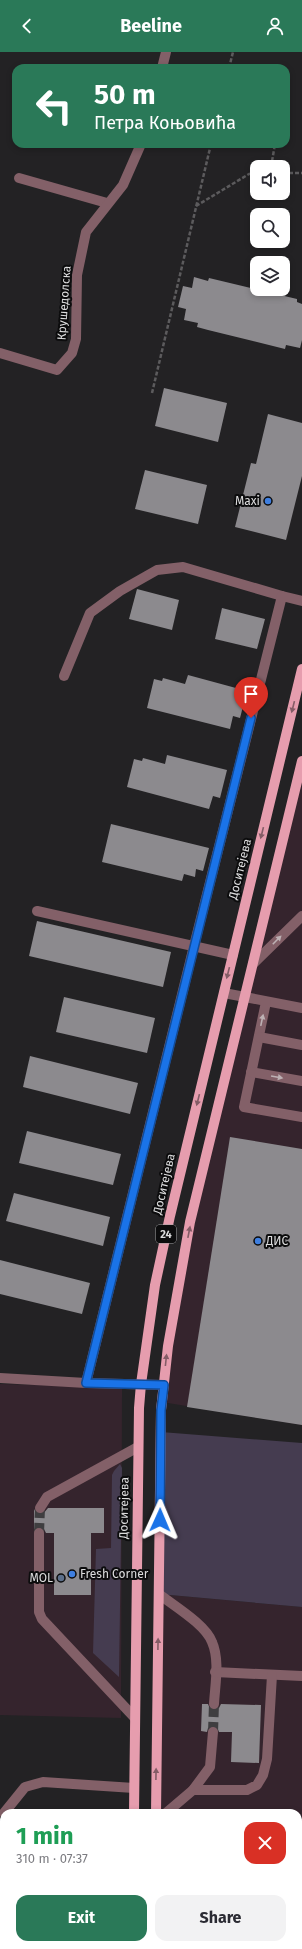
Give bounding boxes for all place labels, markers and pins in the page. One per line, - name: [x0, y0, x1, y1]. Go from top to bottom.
- place label: Maxi: [235, 494, 260, 508]
- marker: Maxi: [263, 496, 273, 506]
- pin: [234, 677, 268, 718]
- place label: ДИС: [265, 1234, 289, 1248]
- marker: ДИС: [253, 1236, 263, 1246]
- place label: Fresh Corner: [80, 1567, 149, 1581]
- marker: Fresh Corner: [67, 1569, 77, 1579]
- place label: MOL: [30, 1571, 53, 1585]
- marker: MOL: [56, 1573, 66, 1583]

